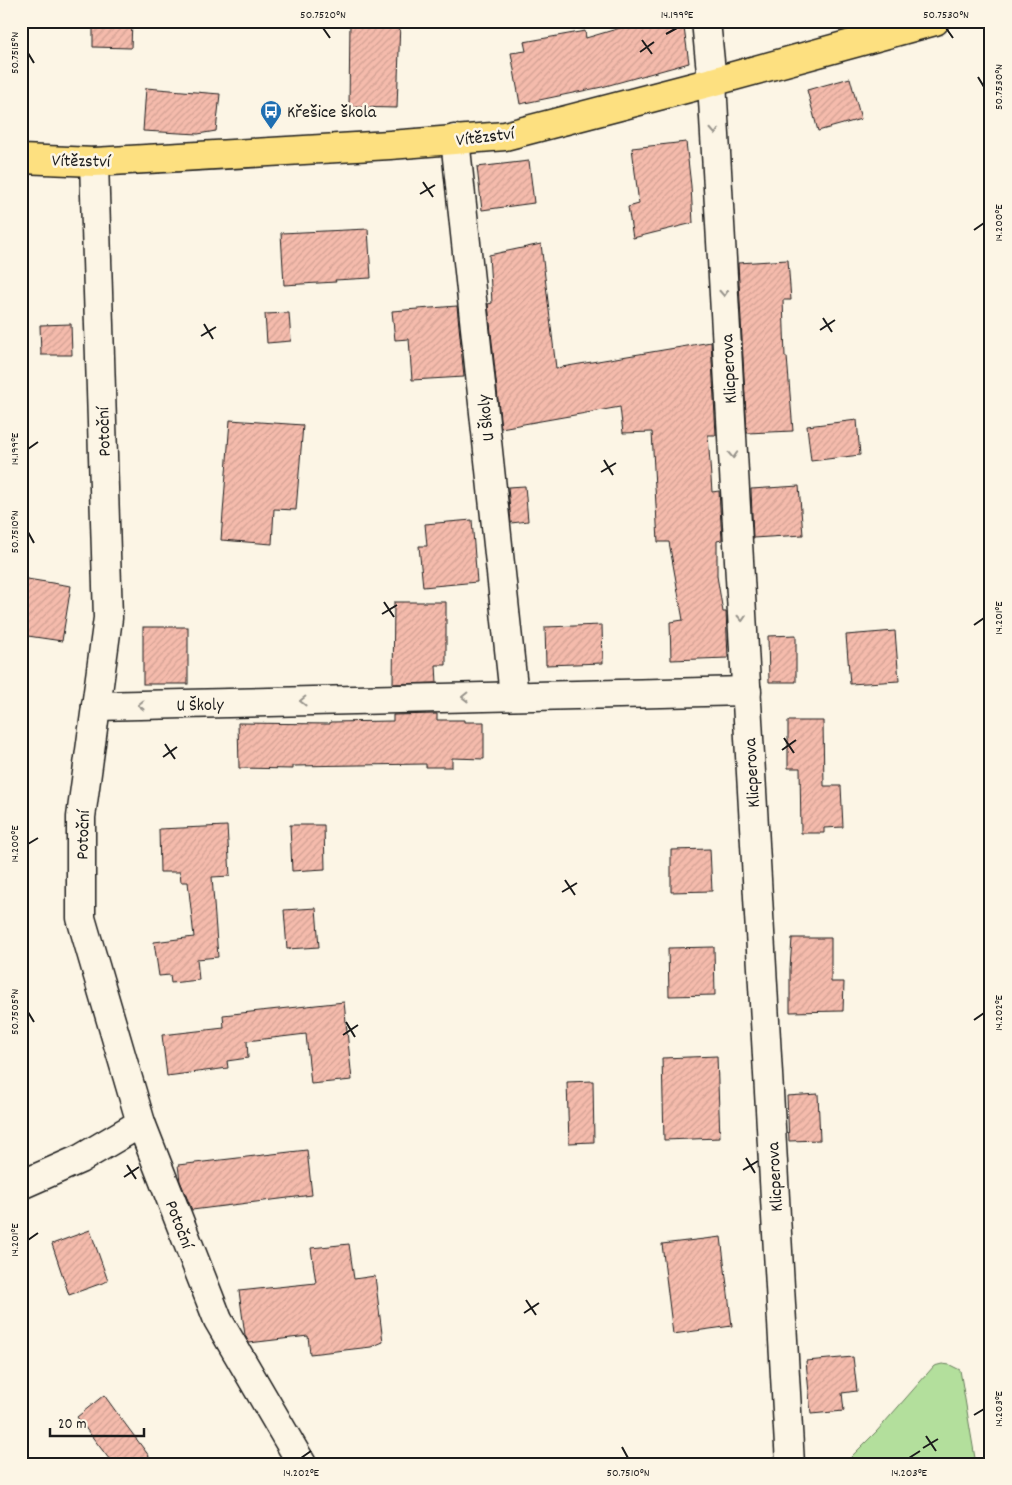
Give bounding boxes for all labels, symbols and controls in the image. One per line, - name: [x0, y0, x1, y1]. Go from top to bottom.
- text: 50.7520°N: [300, 7, 346, 24]
- text: 14.199°E: [661, 7, 694, 24]
- text: 50.7530°N: [923, 7, 969, 24]
- text: 50.7515°N: [7, 32, 24, 74]
- text: 50.7530°N: [991, 64, 1008, 110]
- bus stop icon: Křešice škola: [259, 99, 283, 130]
- place label: Křešice škola: [287, 101, 377, 126]
- street label: Vítězství: [455, 122, 517, 154]
- one-way arrow: [709, 127, 720, 135]
- street label: Vítězství: [52, 149, 112, 176]
- text: 14.200°E: [991, 204, 1008, 242]
- one-way arrow: [719, 289, 730, 297]
- street label: Klicperova: [716, 333, 745, 404]
- street label: U Školy: [473, 392, 502, 443]
- street label: Potoční: [92, 405, 119, 457]
- text: 14.199°E: [7, 432, 24, 465]
- one-way arrow: [728, 452, 739, 460]
- text: 50.7510°N: [7, 510, 24, 554]
- text: 14.201°E: [991, 601, 1008, 635]
- one-way arrow: [737, 614, 748, 622]
- one-way arrow: [461, 692, 469, 702]
- street label: U Školy: [176, 694, 225, 719]
- one-way arrow: [299, 696, 306, 706]
- one-way arrow: [136, 700, 144, 711]
- street label: Klicperova: [739, 737, 768, 808]
- street label: Potoční: [71, 808, 98, 860]
- text: 14.200°E: [7, 825, 24, 863]
- text: 50.7505°N: [7, 989, 24, 1035]
- text: 14.202°E: [991, 994, 1008, 1031]
- street label: Klicperova: [762, 1141, 791, 1212]
- street label: Potoční: [157, 1197, 199, 1254]
- text: 14.201°E: [7, 1223, 24, 1257]
- text: 14.203°E: [991, 1390, 1008, 1427]
- scale bar: [50, 1405, 144, 1437]
- text: 20 m: [58, 1414, 86, 1436]
- text: 14.202°E: [283, 1465, 320, 1482]
- text: 50.7510°N: [606, 1465, 650, 1482]
- text: 14.203°E: [891, 1465, 928, 1482]

